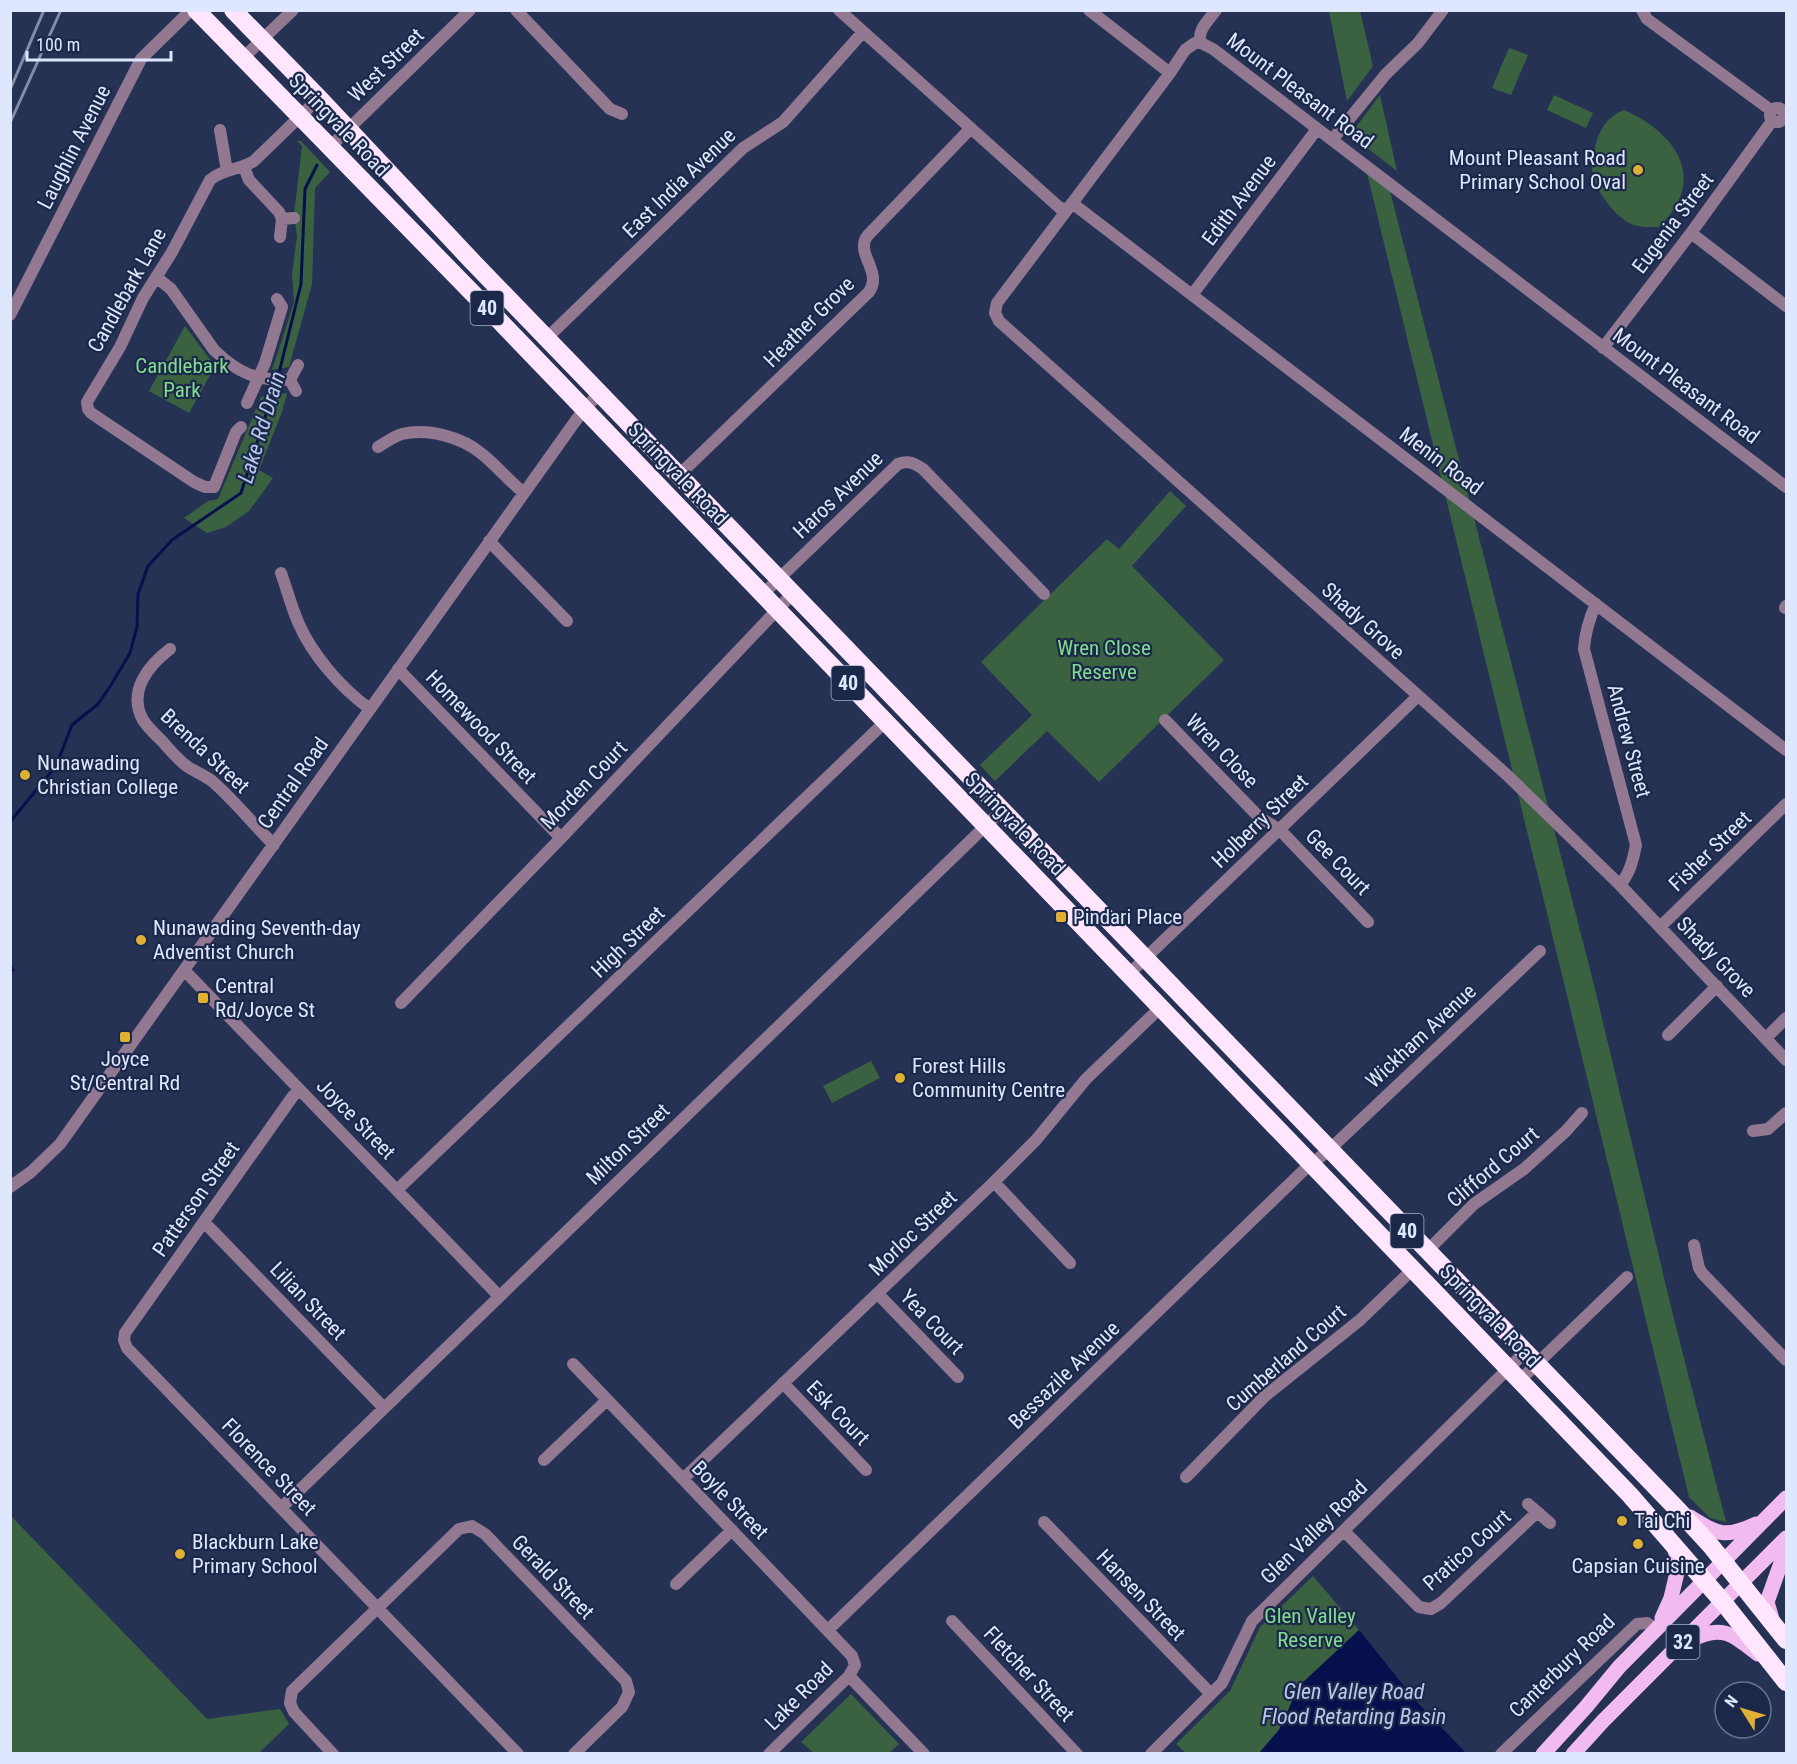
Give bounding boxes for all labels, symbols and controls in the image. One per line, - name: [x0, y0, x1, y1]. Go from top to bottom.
- street label: West Street: [343, 23, 429, 107]
- scale bar: [27, 24, 171, 62]
- street label: Mount Pleasant Road: [1222, 28, 1378, 154]
- text: 100 m: [36, 34, 80, 55]
- street label: Springvale Road: [284, 69, 394, 181]
- street label: Laughlin Avenue: [32, 81, 116, 213]
- street label: East India Avenue: [618, 123, 740, 243]
- place label: Mount Pleasant Road Primary School Oval: [1449, 146, 1626, 194]
- street label: Edith Avenue: [1197, 150, 1281, 250]
- marker: Mount Pleasant Road Primary School Oval: [1631, 163, 1645, 177]
- street label: Eugenia Street: [1627, 168, 1719, 278]
- street label: Candlebark Lane: [83, 224, 171, 356]
- street label: Heather Grove: [759, 272, 859, 372]
- road number: 40: [470, 291, 504, 325]
- street label: Mount Pleasant Road: [1608, 323, 1764, 449]
- park label: Candlebark Park: [135, 354, 229, 402]
- water label: Lake Rd Drain: [233, 368, 290, 486]
- street label: Springvale Road: [623, 418, 733, 530]
- street label: Menin Road: [1395, 422, 1487, 500]
- street label: Haros Avenue: [788, 446, 888, 543]
- street label: Shady Grove: [1317, 578, 1409, 664]
- park label: Wren Close Reserve: [1057, 636, 1151, 684]
- street label: Homewood Street: [421, 665, 541, 789]
- road number: 40: [832, 666, 864, 700]
- street label: Andrew Street: [1602, 682, 1656, 800]
- street label: Brenda Street: [156, 704, 254, 798]
- street label: Wren Close: [1181, 709, 1263, 793]
- street label: Central Road: [253, 733, 333, 833]
- street label: Morden Court: [536, 736, 632, 834]
- place label: Nunawading Christian College: [37, 751, 178, 799]
- marker: Nunawading Christian College: [18, 768, 32, 782]
- street label: Springvale Road: [960, 768, 1070, 880]
- street label: Holberry Street: [1207, 769, 1313, 873]
- street label: Fisher Street: [1664, 806, 1756, 896]
- street label: Gee Court: [1301, 824, 1375, 900]
- street label: High Street: [586, 901, 670, 983]
- place label: Pindari Place: [1073, 905, 1182, 929]
- marker: Pindari Place: [1054, 910, 1068, 924]
- street label: Shady Grove: [1672, 912, 1760, 1002]
- place label: Nunawading Seventh-day Adventist Church: [153, 916, 361, 964]
- marker: Nunawading Seventh-day Adventist Church: [134, 933, 148, 947]
- place label: Central Rd/Joyce St: [215, 974, 315, 1022]
- street label: Wickham Avenue: [1361, 979, 1481, 1093]
- marker: Central Rd/Joyce St: [196, 991, 210, 1005]
- marker: Joyce St/Central Rd: [118, 1030, 132, 1044]
- place label: Joyce St/Central Rd: [70, 1047, 180, 1095]
- place label: Forest Hills Community Centre: [912, 1054, 1065, 1102]
- marker: Forest Hills Community Centre: [893, 1071, 907, 1085]
- street label: Joyce Street: [312, 1074, 400, 1164]
- street label: Milton Street: [581, 1098, 675, 1190]
- street label: Clifford Court: [1442, 1122, 1544, 1212]
- street label: Patterson Street: [148, 1137, 244, 1261]
- street label: Morloc Street: [864, 1186, 962, 1280]
- road number: 40: [1390, 1214, 1424, 1248]
- street label: Lilian Street: [265, 1257, 351, 1345]
- street label: Springvale Road: [1435, 1260, 1545, 1372]
- street label: Yea Court: [895, 1285, 969, 1359]
- street label: Cumberland Court: [1221, 1300, 1351, 1416]
- street label: Bessazile Avenue: [1004, 1316, 1124, 1434]
- street label: Esk Court: [802, 1376, 874, 1450]
- street label: Florence Street: [217, 1414, 321, 1520]
- street label: Boyle Street: [687, 1456, 773, 1544]
- street label: Glen Valley Road: [1256, 1475, 1372, 1589]
- street label: Pratico Court: [1418, 1504, 1516, 1596]
- place label: Tai Chi: [1634, 1509, 1690, 1533]
- marker: Tai Chi: [1615, 1514, 1629, 1528]
- place label: Blackburn Lake Primary School: [192, 1530, 319, 1578]
- street label: Gerald Street: [507, 1530, 599, 1624]
- marker: Capsian Cuisine: [1631, 1537, 1645, 1551]
- street label: Hansen Street: [1092, 1545, 1190, 1645]
- marker: Blackburn Lake Primary School: [173, 1547, 187, 1561]
- place label: Capsian Cuisine: [1571, 1554, 1705, 1578]
- park label: Glen Valley Reserve: [1264, 1604, 1356, 1652]
- street label: Canterbury Road: [1504, 1610, 1620, 1722]
- street label: Fletcher Street: [979, 1622, 1079, 1726]
- road number: 32: [1666, 1625, 1700, 1659]
- street label: Lake Road: [760, 1657, 838, 1735]
- water label: Glen Valley Road Flood Retarding Basin: [1262, 1679, 1446, 1729]
- north arrow: [1713, 1680, 1773, 1740]
- text: N: [1721, 1692, 1742, 1711]

